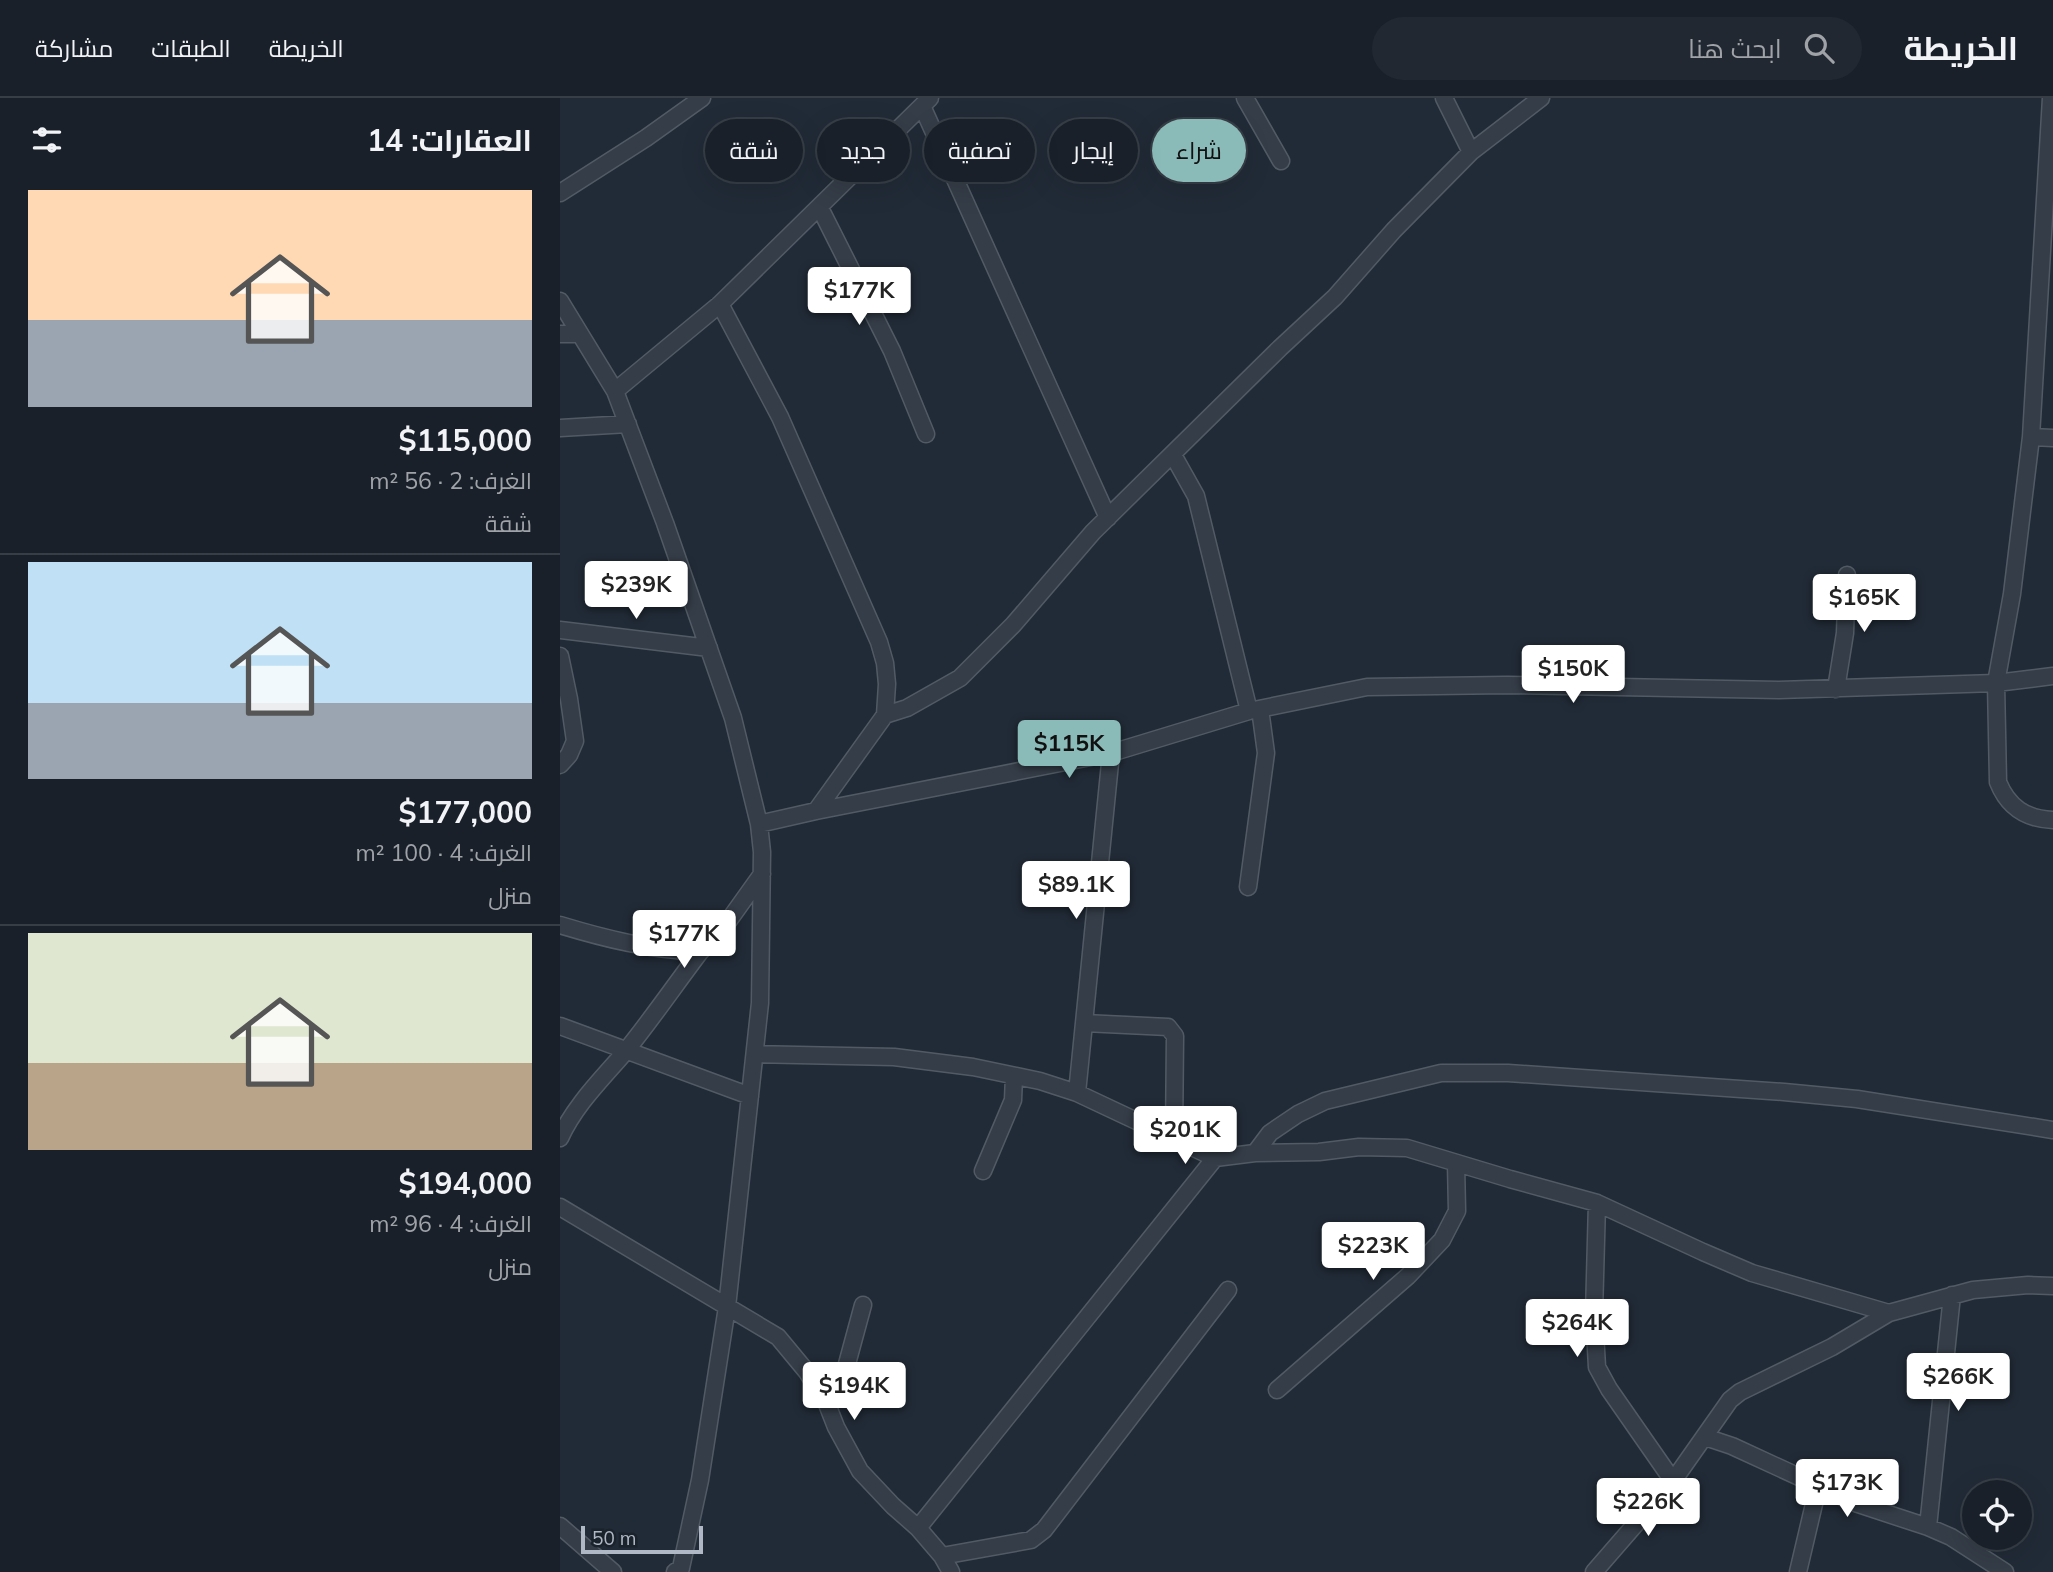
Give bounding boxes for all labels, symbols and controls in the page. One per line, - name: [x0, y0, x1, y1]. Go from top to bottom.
- search box: [1372, 17, 1862, 80]
- text: الخريطة: [1904, 27, 2018, 68]
- icon: search: [1800, 29, 1838, 67]
- text: ابحث هنا: [1688, 32, 1782, 65]
- text: مشاركة: [35, 33, 113, 63]
- text: الطبقات: [151, 33, 231, 63]
- text: الخريطة: [269, 33, 344, 63]
- chip: شقة: [705, 119, 803, 182]
- chip: جديد: [817, 119, 910, 182]
- chip: تصفية: [924, 119, 1035, 182]
- chip: إيجار: [1049, 119, 1138, 182]
- chip: شراء: [1152, 119, 1246, 182]
- icon: filters: [28, 121, 66, 159]
- text: العقارات: 14: [367, 121, 532, 159]
- icon: home: [217, 236, 343, 362]
- pin: $177K: [810, 268, 908, 327]
- text: $177K: [824, 275, 894, 304]
- text: $115,000: [399, 421, 532, 459]
- text: الغرف: 2 · 56 m²: [369, 466, 532, 495]
- text: شقة: [485, 509, 532, 538]
- pin: $239K: [587, 561, 685, 621]
- text: $239K: [601, 569, 671, 598]
- pin: $165K: [1815, 574, 1913, 634]
- text: $165K: [1829, 582, 1899, 611]
- icon: home: [217, 608, 343, 734]
- pin: $150K: [1524, 646, 1622, 705]
- text: $150K: [1538, 653, 1608, 682]
- pin: $115K: [1020, 720, 1118, 780]
- text: $115K: [1034, 728, 1104, 757]
- text: $177,000: [399, 793, 532, 831]
- text: الغرف: 4 · 100 m²: [355, 838, 532, 867]
- pin: $89.1K: [1019, 862, 1133, 921]
- text: $89.1K: [1038, 869, 1114, 898]
- text: منزل: [488, 881, 532, 910]
- pin: $177K: [635, 910, 733, 970]
- text: $177K: [649, 918, 719, 947]
- icon: home: [217, 979, 343, 1105]
- pin: $201K: [1136, 1107, 1234, 1166]
- text: $201K: [1150, 1114, 1220, 1143]
- text: $194,000: [399, 1164, 532, 1202]
- text: الغرف: 4 · 96 m²: [369, 1209, 532, 1238]
- pin: $223K: [1324, 1222, 1422, 1282]
- text: $223K: [1338, 1230, 1408, 1259]
- text: منزل: [488, 1252, 532, 1281]
- pin: $264K: [1528, 1300, 1626, 1359]
- text: $264K: [1542, 1307, 1612, 1336]
- pin: $266K: [1909, 1354, 2007, 1413]
- text: $266K: [1923, 1361, 1993, 1390]
- pin: $194K: [805, 1362, 903, 1422]
- text: $194K: [819, 1370, 889, 1399]
- pin: $173K: [1798, 1460, 1896, 1519]
- text: $173K: [1812, 1467, 1882, 1496]
- pin: $226K: [1599, 1478, 1697, 1538]
- map controls: [1962, 1480, 2032, 1550]
- button: locate: [1962, 1480, 2032, 1550]
- text: $226K: [1613, 1486, 1683, 1515]
- scale bar: [581, 1523, 704, 1555]
- text: 50 m: [592, 1526, 636, 1550]

